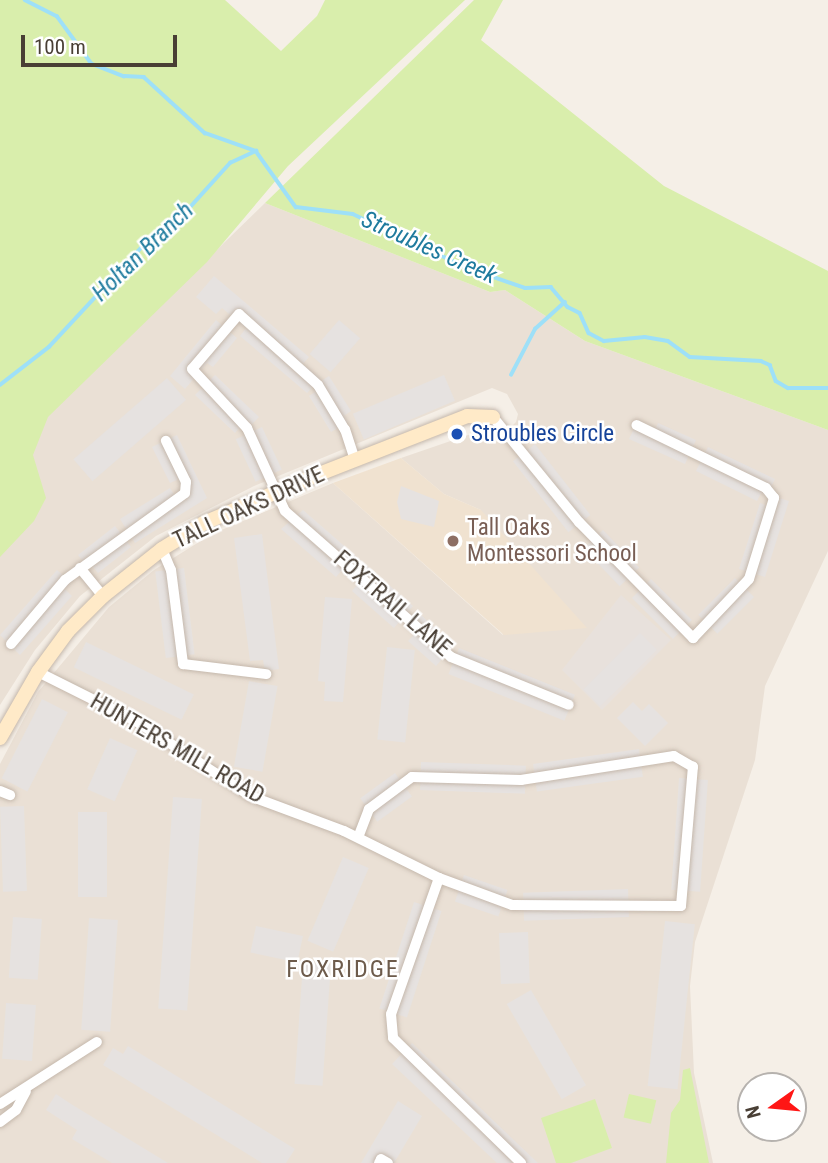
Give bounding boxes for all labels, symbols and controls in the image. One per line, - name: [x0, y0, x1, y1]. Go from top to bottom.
- scale bar: [24, 21, 180, 65]
- text: 100 m: [34, 35, 86, 59]
- water label: Holtan Branch: [86, 196, 200, 308]
- water label: Stroubles Creek: [357, 205, 501, 291]
- place label: Stroubles Circle: [471, 420, 614, 448]
- marker: Stroubles Circle: [449, 426, 465, 442]
- street label: TALL OAKS DRIVE: [169, 461, 329, 555]
- place label: Tall Oaks Montessori School: [467, 514, 637, 568]
- marker: Tall Oaks Montessori School: [445, 533, 461, 549]
- street label: FOXTRAIL LANE: [328, 545, 456, 663]
- street label: HUNTERS MILL ROAD: [85, 688, 269, 810]
- district label: FOXRIDGE: [287, 956, 399, 984]
- north arrow: [737, 1072, 807, 1142]
- text: N: [741, 1103, 766, 1121]

